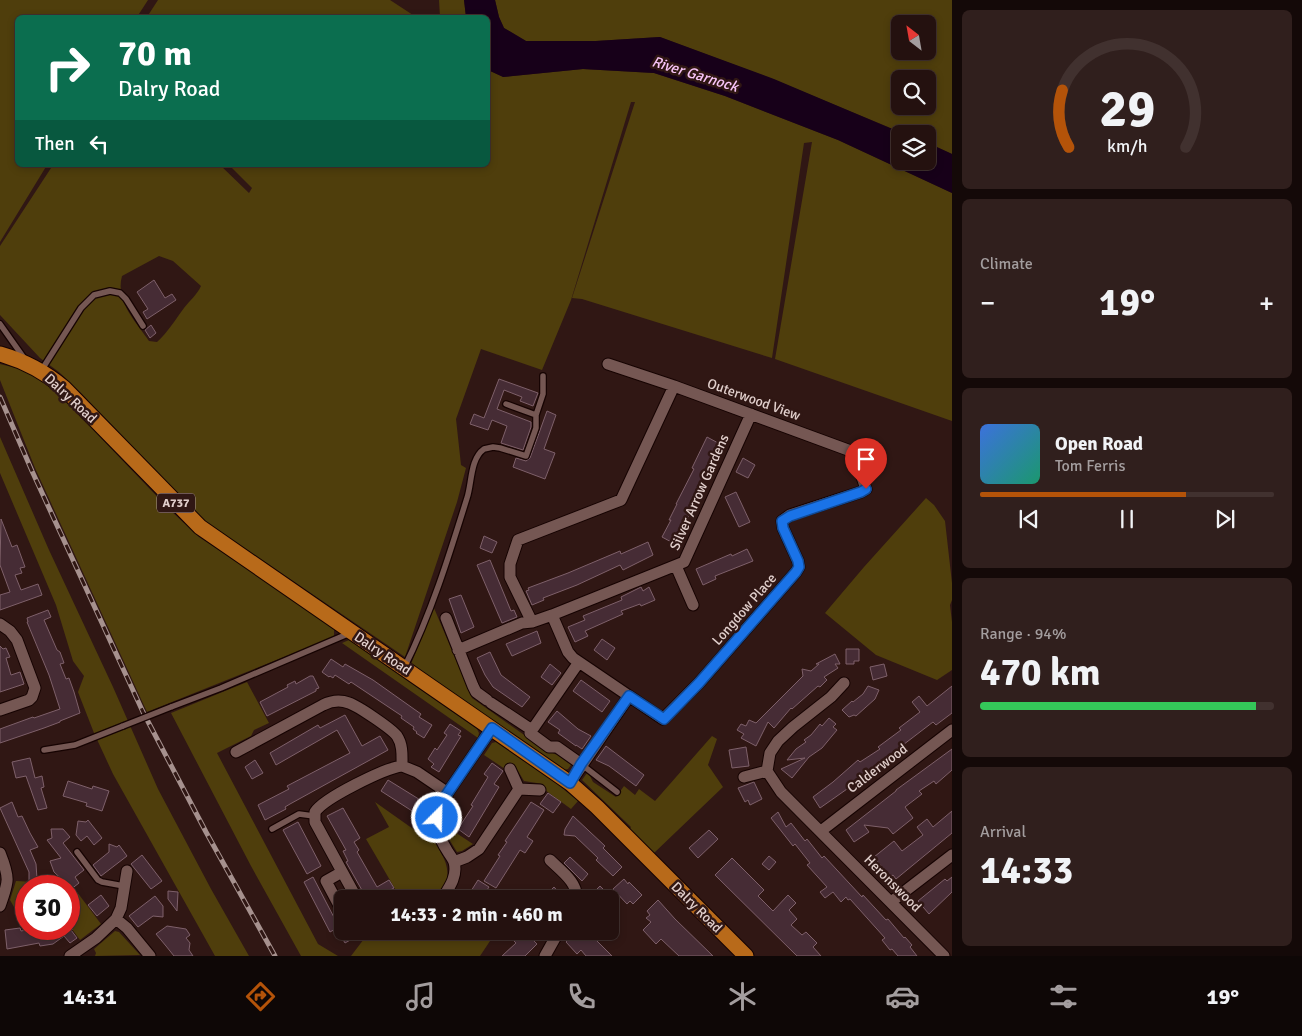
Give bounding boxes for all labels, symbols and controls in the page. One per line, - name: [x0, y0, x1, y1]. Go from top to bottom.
- north arrow: [891, 15, 936, 60]
- map controls: [891, 15, 936, 170]
- text: 70 m: [118, 32, 192, 75]
- icon: right: [35, 35, 100, 100]
- water label: River Garnock: [650, 52, 742, 96]
- button: search: [891, 70, 936, 115]
- text: Dalry Road: [118, 75, 221, 102]
- text: 29: [1099, 77, 1155, 141]
- button: layers: [891, 125, 936, 170]
- icon: left: [85, 130, 113, 158]
- text: Then: [35, 132, 75, 156]
- text: km/h: [1107, 135, 1147, 157]
- text: Climate: [980, 254, 1033, 274]
- text: 19°: [1099, 279, 1155, 326]
- text: −: [980, 286, 995, 320]
- text: +: [1259, 286, 1274, 320]
- street label: Dalry Road: [41, 370, 100, 427]
- street label: Outerwood View: [705, 375, 803, 424]
- street label: Silver Arrow Gardens: [666, 432, 733, 553]
- text: Open Road: [1055, 432, 1143, 456]
- pin: [845, 438, 887, 489]
- icon: arrive: [852, 445, 880, 473]
- text: Tom Ferris: [1055, 456, 1125, 476]
- road number: A737: [157, 493, 195, 512]
- icon: previous: [1015, 505, 1043, 533]
- icon: pause: [1113, 505, 1141, 533]
- icon: next: [1211, 505, 1239, 533]
- street label: Longdow Place: [709, 570, 780, 649]
- text: Range · 94%: [980, 624, 1066, 644]
- street label: Dalry Road: [351, 628, 415, 679]
- text: 470 km: [980, 649, 1101, 696]
- street label: Calderwood: [844, 740, 911, 797]
- position arrow: [410, 791, 462, 843]
- text: Arrival: [980, 822, 1026, 842]
- text: 14:33: [980, 847, 1073, 894]
- street label: Heronswood: [860, 851, 925, 916]
- speed limit sign: 30: [15, 875, 80, 940]
- street label: Dalry Road: [668, 878, 726, 936]
- text: 14:33 · 2 min · 460 m: [390, 903, 563, 927]
- icon: directions: [243, 979, 278, 1014]
- icon: music: [403, 979, 438, 1014]
- icon: phone: [564, 979, 599, 1014]
- icon: climate: [725, 979, 760, 1014]
- icon: car: [885, 979, 920, 1014]
- icon: filters: [1046, 979, 1081, 1014]
- text: 14:31: [63, 983, 117, 1010]
- text: 19°: [1207, 983, 1239, 1010]

